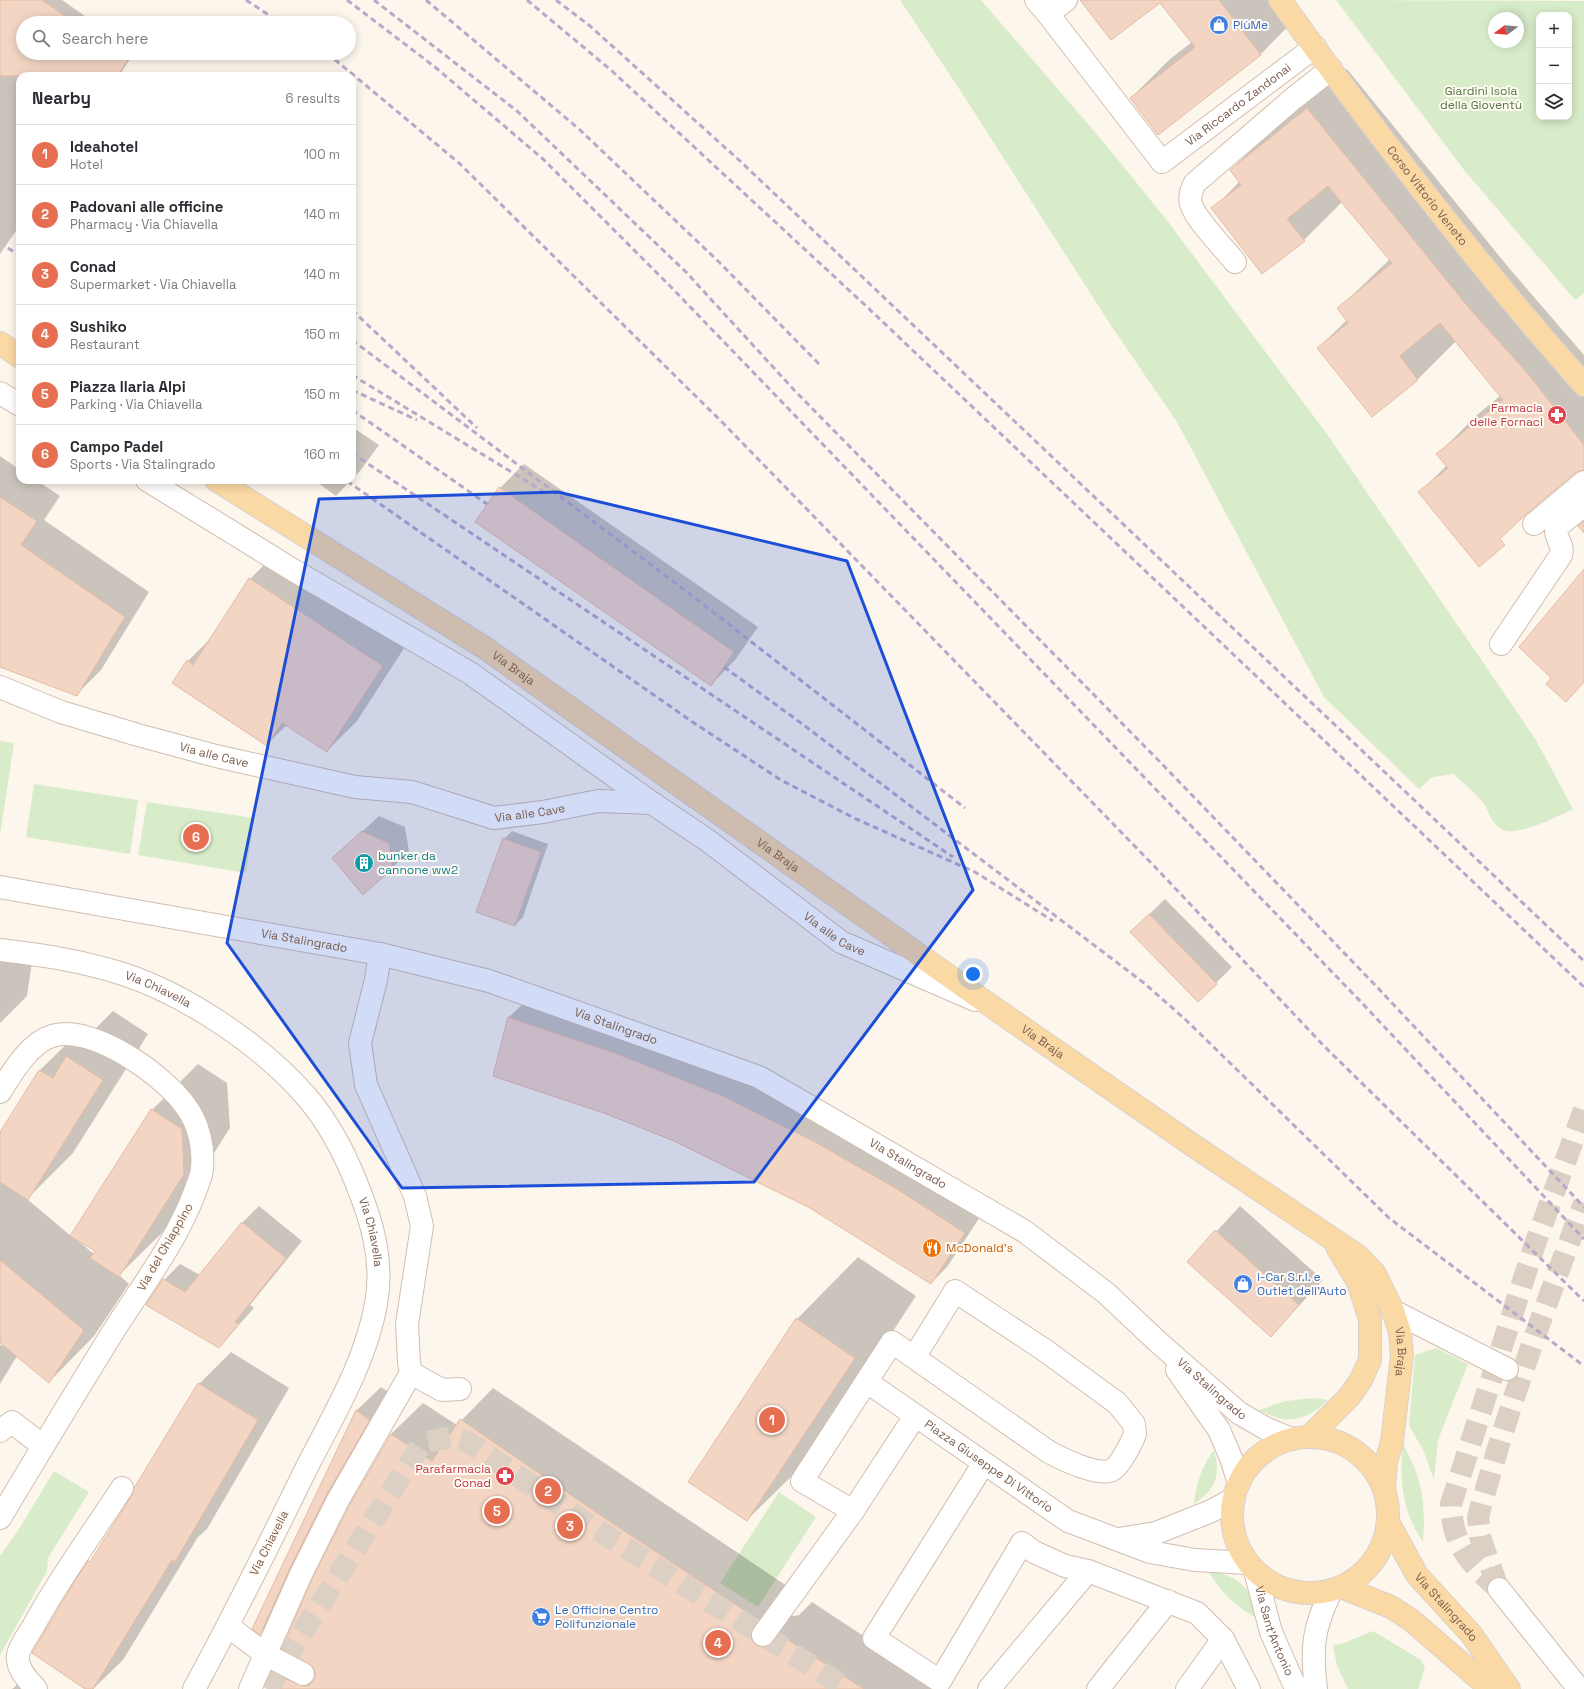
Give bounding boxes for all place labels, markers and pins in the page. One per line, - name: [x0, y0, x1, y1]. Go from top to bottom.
- shop icon: PiùMe: [1208, 14, 1230, 36]
- place label: PiùMe: [1233, 17, 1268, 33]
- place label: Farmacia delle Fornaci: [1470, 400, 1543, 430]
- pharmacy icon: Farmacia delle Fornaci: [1546, 404, 1568, 426]
- pin: 6: [183, 822, 209, 852]
- place label: bunker da cannone ww2: [378, 848, 458, 878]
- building icon: bunker da cannone ww2: [353, 852, 375, 874]
- restaurant icon: McDonald's: [921, 1237, 943, 1259]
- place label: McDonald's: [946, 1240, 1013, 1256]
- place label: i-Car S.r.l. e Outlet dell'Auto: [1257, 1269, 1347, 1299]
- shop icon: i-Car S.r.l. e Outlet dell'Auto: [1232, 1273, 1254, 1295]
- pin: 1: [759, 1405, 785, 1435]
- place label: Parafarmacia Conad: [415, 1461, 491, 1491]
- pharmacy icon: Parafarmacia Conad: [494, 1465, 516, 1487]
- pin: 2: [535, 1476, 561, 1506]
- pin: 5: [484, 1496, 510, 1526]
- pin: 3: [557, 1511, 583, 1541]
- place label: Le Officine Centro Polifunzionale: [555, 1602, 658, 1632]
- supermarket icon: Le Officine Centro Polifunzionale: [530, 1606, 552, 1628]
- pin: 4: [705, 1628, 731, 1658]

